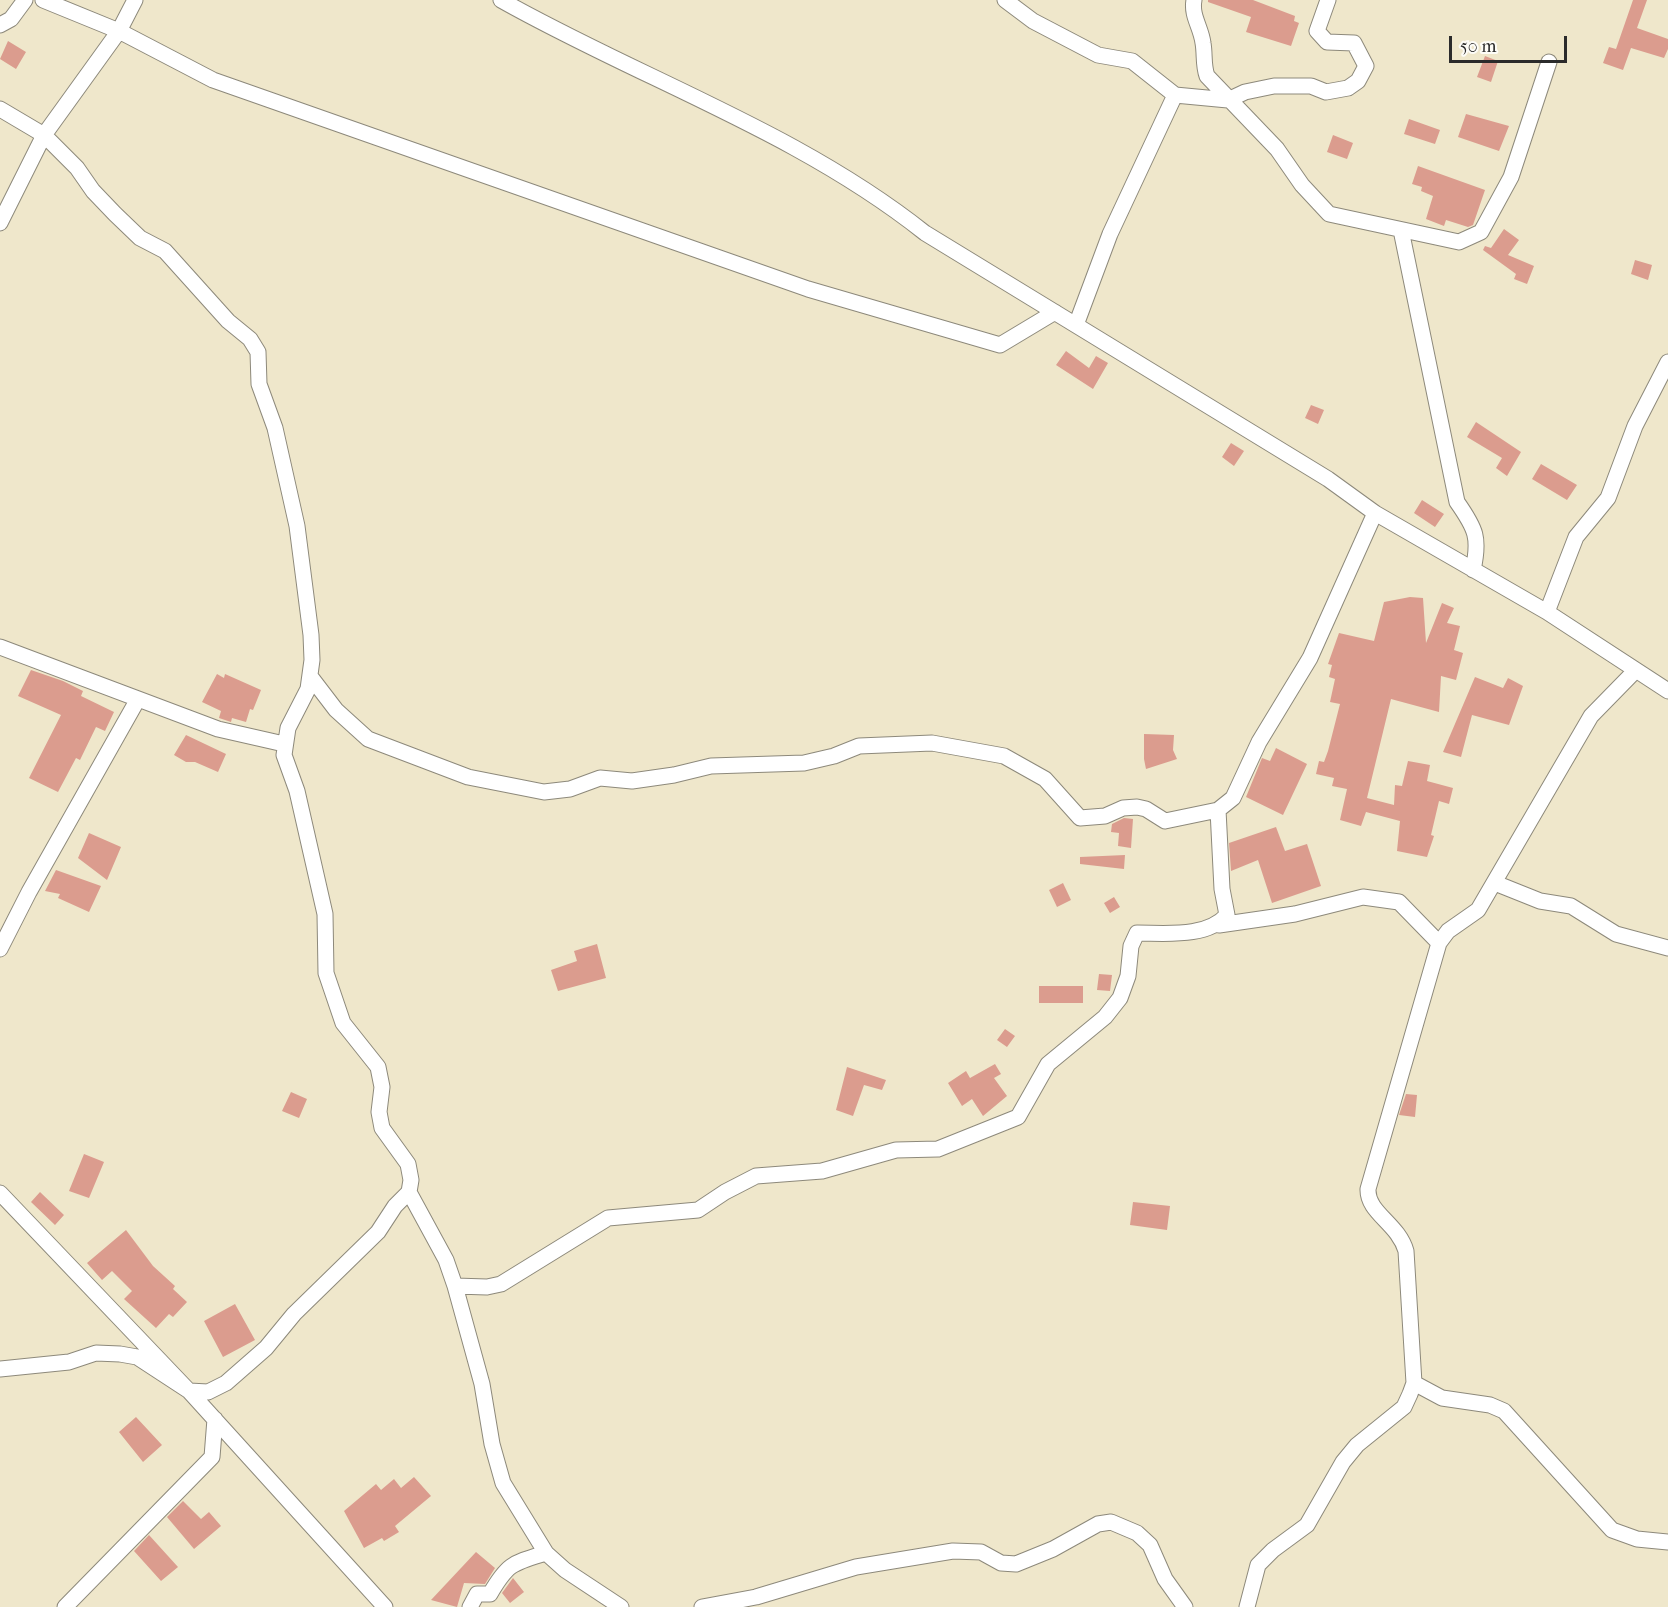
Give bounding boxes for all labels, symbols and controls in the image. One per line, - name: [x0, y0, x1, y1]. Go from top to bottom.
- scale bar: [1452, 24, 1570, 62]
- text: 50 m: [1460, 36, 1496, 57]

